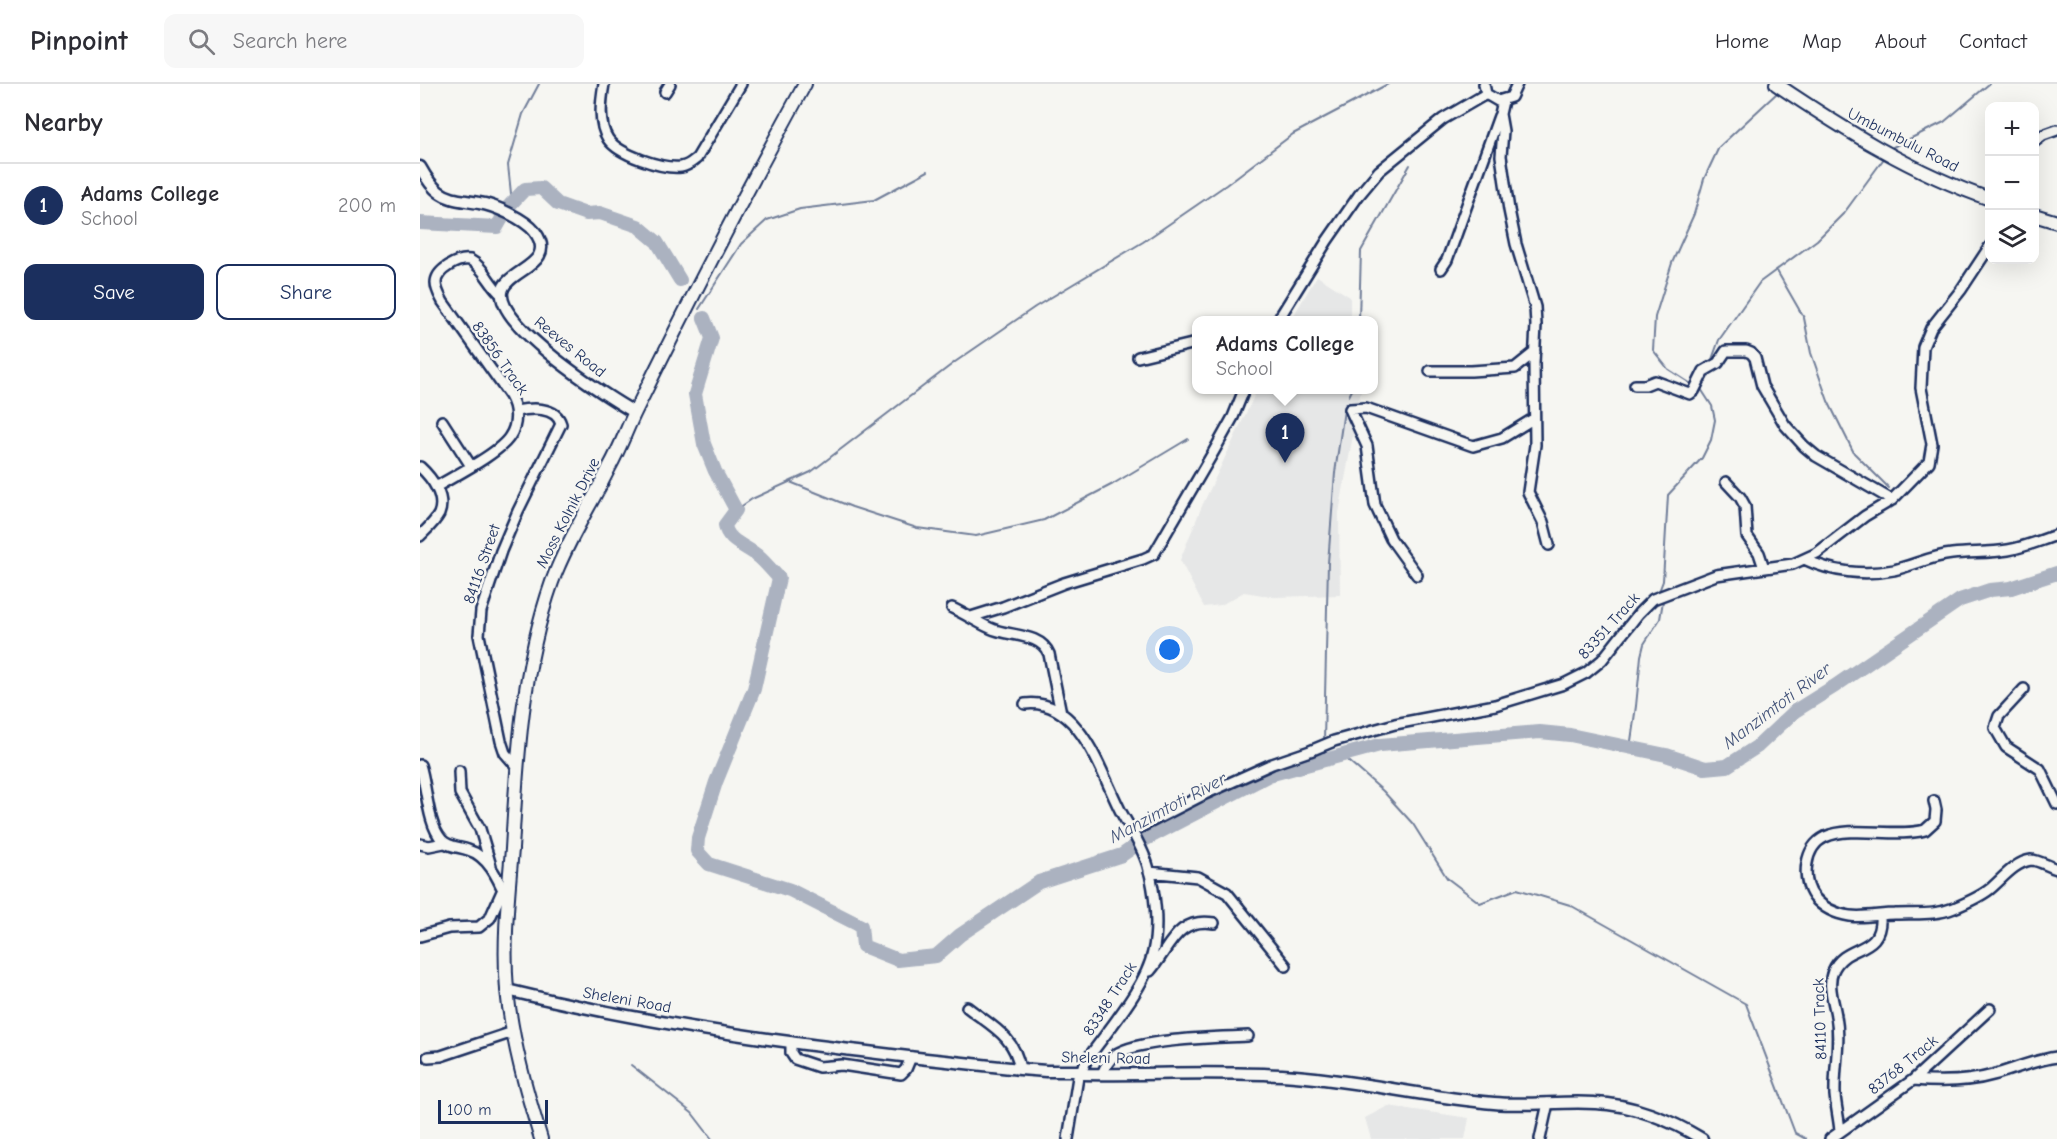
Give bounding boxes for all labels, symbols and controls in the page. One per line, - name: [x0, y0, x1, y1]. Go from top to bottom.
- search box: [164, 14, 584, 68]
- text: Pinpoint: [30, 25, 128, 57]
- icon: search: [185, 25, 218, 58]
- text: Search here: [233, 28, 347, 54]
- text: Home: [1715, 29, 1769, 53]
- text: Map: [1802, 29, 1842, 53]
- text: About: [1875, 29, 1926, 53]
- text: Contact: [1959, 29, 2027, 53]
- map controls: [1985, 102, 2039, 264]
- button: +: [1985, 102, 2039, 156]
- street label: Umbumbulu Road: [1844, 104, 1962, 176]
- text: Nearby: [24, 108, 103, 138]
- button: −: [1985, 156, 2039, 210]
- text: Adams College: [81, 181, 219, 207]
- text: 1: [40, 194, 47, 217]
- text: 200 m: [338, 194, 396, 217]
- text: School: [81, 207, 138, 230]
- button: layers: [1985, 210, 2039, 264]
- button: Save: [24, 264, 204, 320]
- button: Share: [216, 264, 396, 320]
- street label: Reeves Road: [531, 313, 609, 381]
- popup: [1192, 316, 1378, 394]
- street label: 83856 Track: [468, 318, 532, 398]
- text: Adams College: [1216, 331, 1354, 357]
- text: School: [1216, 357, 1273, 380]
- pin: 1: [1266, 414, 1304, 463]
- street label: Moss Kolnik Drive: [532, 455, 604, 571]
- street label: 84116 Street: [460, 522, 504, 606]
- street label: 83351 Track: [1575, 589, 1644, 663]
- your location: [1155, 635, 1184, 664]
- water label: Manzimtoti River: [1718, 658, 1836, 754]
- water label: Manzimtoti River: [1105, 768, 1231, 848]
- street label: 83348 Track: [1080, 959, 1141, 1039]
- street label: 84110 Track: [1810, 978, 1830, 1060]
- street label: Sheleni Road: [581, 983, 673, 1017]
- street label: 83768 Track: [1865, 1031, 1942, 1098]
- street label: Sheleni Road: [1061, 1048, 1151, 1068]
- scale bar: [438, 1097, 548, 1124]
- text: 100 m: [447, 1101, 491, 1119]

